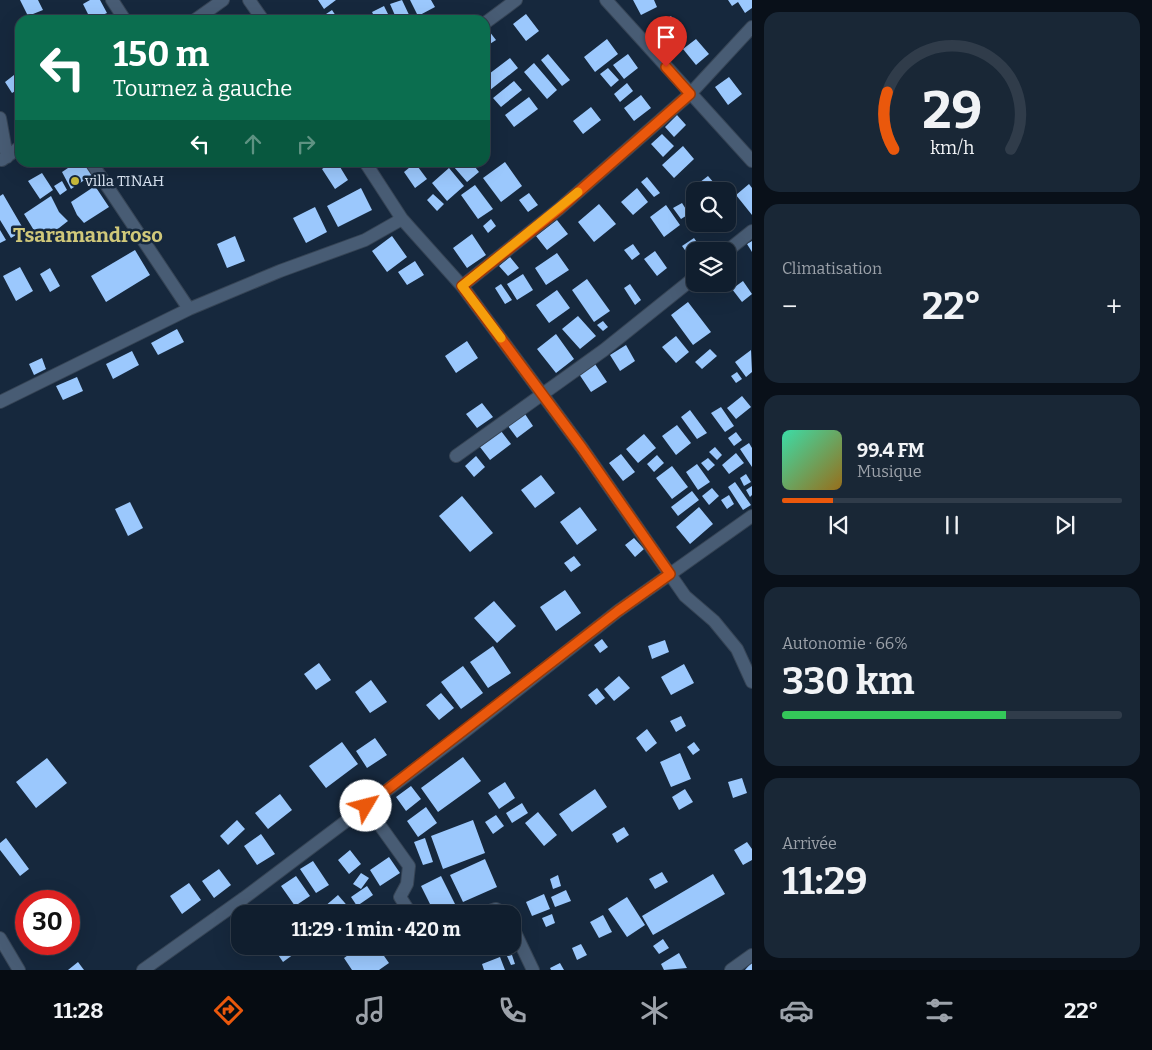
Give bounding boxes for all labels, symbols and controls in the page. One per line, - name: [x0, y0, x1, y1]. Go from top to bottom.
- pin: [645, 16, 687, 67]
- icon: arrive: [652, 23, 680, 51]
- text: 150 m: [113, 33, 209, 75]
- icon: left: [30, 35, 95, 100]
- text: Tournez à gauche: [113, 75, 292, 102]
- text: 29: [922, 79, 982, 142]
- icon: left: [186, 130, 214, 158]
- icon: ahead: [239, 130, 267, 158]
- icon: right: [292, 130, 320, 158]
- text: km/h: [930, 137, 974, 159]
- place label: villa TINAH: [84, 172, 164, 190]
- marker: villa TINAH: [69, 175, 81, 187]
- map controls: [686, 182, 736, 292]
- button: search: [686, 182, 736, 232]
- district label: Tsaramandroso: [13, 223, 163, 247]
- button: layers: [686, 242, 736, 292]
- text: Climatisation: [782, 259, 882, 278]
- text: 22°: [922, 283, 981, 329]
- text: −: [782, 290, 797, 323]
- text: +: [1106, 290, 1122, 323]
- text: 99.4 FM: [857, 439, 924, 462]
- text: Musique: [857, 462, 922, 481]
- icon: previous: [825, 511, 853, 539]
- icon: pause: [938, 511, 966, 539]
- icon: next: [1051, 511, 1079, 539]
- text: Autonomie · 66%: [782, 634, 908, 653]
- text: 330 km: [782, 658, 914, 704]
- position arrow: [339, 779, 391, 831]
- text: Arrivée: [782, 834, 837, 853]
- text: 11:29: [782, 858, 868, 904]
- speed limit sign: 30: [15, 890, 80, 955]
- text: 11:29 · 1 min · 420 m: [291, 918, 461, 941]
- icon: directions: [211, 993, 246, 1028]
- icon: music: [353, 993, 388, 1028]
- icon: phone: [495, 993, 530, 1028]
- icon: climate: [637, 993, 672, 1028]
- icon: car: [779, 993, 814, 1028]
- icon: filters: [922, 993, 957, 1028]
- text: 11:28: [54, 997, 103, 1024]
- text: 22°: [1064, 997, 1098, 1024]

